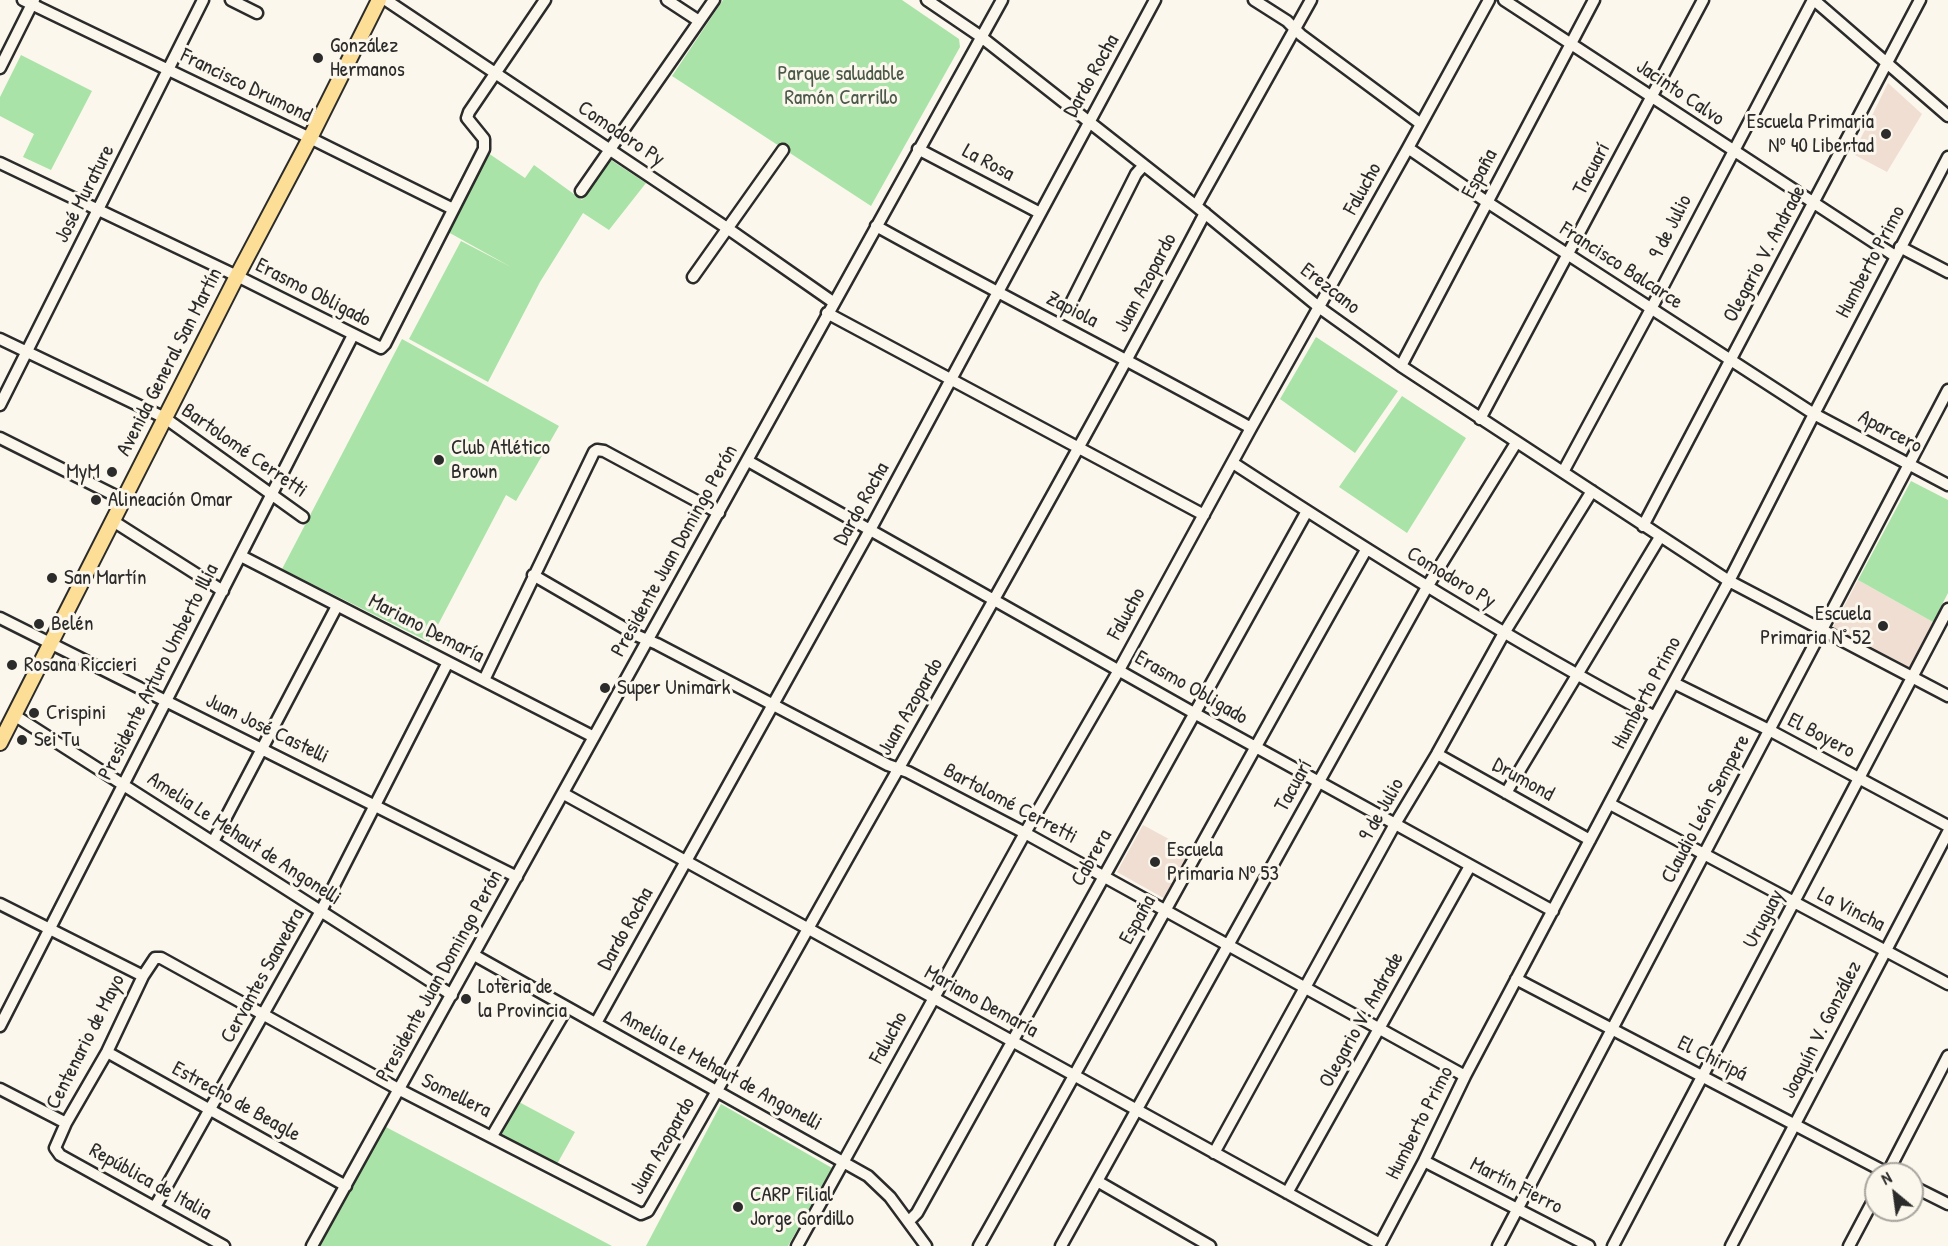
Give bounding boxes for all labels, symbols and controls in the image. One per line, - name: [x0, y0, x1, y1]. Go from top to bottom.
- street label: Dardo Rocha: [1059, 30, 1125, 122]
- place label: González Hermanos: [330, 33, 405, 83]
- street label: Francisco Drumond: [176, 43, 316, 129]
- marker: González Hermanos: [311, 51, 325, 65]
- street label: Jacinto Calvo: [1631, 54, 1729, 132]
- park label: Parque saludable Ramón Carrillo: [777, 61, 905, 111]
- street label: Comodoro Py: [573, 96, 669, 172]
- place label: Escuela Primaria Nº 40 Libertad: [1747, 109, 1874, 159]
- marker: Escuela Primaria Nº 40 Libertad: [1879, 127, 1893, 141]
- street label: La Rosa: [958, 139, 1018, 187]
- street label: Tacuarí: [1568, 139, 1616, 199]
- street label: José Murature: [50, 141, 120, 247]
- street label: España: [1457, 145, 1503, 203]
- street label: Falucho: [1339, 159, 1387, 219]
- street label: Olegario V. Andrade: [1718, 181, 1812, 327]
- street label: 9 de Julio: [1644, 191, 1698, 263]
- street label: Humberto Primo: [1831, 201, 1911, 323]
- street label: Francisco Balcarce: [1555, 217, 1687, 315]
- street label: Juan Azopardo: [1109, 229, 1183, 337]
- street label: Erasmo Obligado: [251, 253, 375, 333]
- street label: Erezcano: [1295, 258, 1365, 320]
- street label: Avenida General San Martín: [112, 264, 228, 460]
- street label: Zapiola: [1042, 286, 1102, 334]
- street label: Bartolomé Cerretti: [176, 398, 312, 504]
- street label: Aparcero: [1854, 405, 1926, 459]
- place label: Club Atlético Brown: [451, 435, 550, 485]
- street label: Presidente Juan Domingo Perón: [606, 441, 744, 661]
- marker: Club Atlético Brown: [432, 453, 446, 467]
- street label: Dardo Rocha: [829, 458, 895, 550]
- place label: MyM: [66, 459, 100, 485]
- marker: MyM: [105, 465, 119, 479]
- place label: Alineación Omar: [108, 487, 233, 513]
- marker: Alineación Omar: [89, 493, 103, 507]
- street label: Comodoro Py: [1402, 542, 1500, 614]
- street label: Presidente Arturo Umberto Illia: [93, 560, 225, 784]
- place label: San Martín: [64, 565, 146, 591]
- marker: San Martín: [45, 571, 59, 585]
- street label: Falucho: [1103, 584, 1151, 644]
- street label: Mariano Demaría: [364, 589, 488, 669]
- place label: Escuela Primaria N° 52: [1760, 601, 1871, 651]
- place label: Belén: [51, 611, 93, 637]
- marker: Belén: [32, 617, 46, 631]
- marker: Escuela Primaria N° 52: [1876, 619, 1890, 633]
- street label: Humberto Primo: [1607, 632, 1687, 754]
- street label: Erasmo Obligado: [1130, 646, 1252, 730]
- place label: Rosana Riccieri: [24, 652, 137, 678]
- street label: Juan Azopardo: [873, 654, 949, 760]
- marker: Rosana Riccieri: [5, 658, 19, 672]
- place label: Super Unimark: [617, 675, 730, 701]
- marker: Super Unimark: [598, 681, 612, 695]
- street label: Juan José Castelli: [202, 688, 332, 770]
- place label: Crispini: [46, 700, 106, 726]
- marker: Crispini: [27, 706, 41, 720]
- street label: El Boyero: [1783, 708, 1859, 764]
- place label: Sei Tu: [34, 727, 80, 753]
- street label: Claudio León Sempere: [1656, 730, 1756, 888]
- marker: Sei Tu: [15, 733, 29, 747]
- street label: Drumond: [1488, 753, 1558, 807]
- street label: Tacuarí: [1269, 756, 1319, 816]
- street label: Bartolomé Cerretti: [939, 758, 1081, 850]
- street label: Amelia Le Mehaut de Angonelli: [142, 767, 346, 911]
- street label: 9 de Julio: [1354, 774, 1410, 846]
- street label: Cabrera: [1066, 825, 1118, 891]
- place label: Escuela Primaria Nº 53: [1167, 837, 1279, 887]
- marker: Escuela Primaria Nº 53: [1148, 855, 1162, 869]
- street label: Presidente Juan Domingo Perón: [371, 866, 509, 1086]
- street label: La Vincha: [1813, 882, 1889, 938]
- street label: Dardo Rocha: [593, 883, 659, 975]
- street label: Uruguay: [1738, 885, 1790, 953]
- street label: España: [1114, 891, 1162, 949]
- street label: Cervantes Saavedra: [216, 904, 310, 1048]
- street label: Olegario V. Andrade: [1314, 948, 1410, 1092]
- street label: Joaquín V. González: [1777, 957, 1867, 1103]
- street label: Mariano Demaría: [920, 960, 1042, 1044]
- street label: Centenario de Mayo: [41, 970, 131, 1114]
- place label: Loteria de la Provincia: [478, 974, 567, 1024]
- marker: Loteria de la Provincia: [459, 992, 473, 1006]
- street label: Amelia Le Mehaut de Angonelli: [616, 1005, 826, 1137]
- street label: Falucho: [865, 1008, 913, 1068]
- street label: El Chiripá: [1673, 1031, 1751, 1087]
- street label: Estrecho de Beagle: [167, 1056, 305, 1148]
- street label: Humberto Primo: [1381, 1062, 1459, 1184]
- street label: Somellera: [417, 1068, 495, 1124]
- street label: Juan Azopardo: [625, 1093, 701, 1199]
- street label: República de Italia: [85, 1138, 215, 1226]
- street label: Martín Fierro: [1465, 1152, 1567, 1220]
- north arrow: [1864, 1162, 1924, 1222]
- text: N: [1877, 1166, 1895, 1190]
- place label: CARP Filial Jorge Gordillo: [750, 1182, 854, 1232]
- marker: CARP Filial Jorge Gordillo: [731, 1200, 745, 1214]

